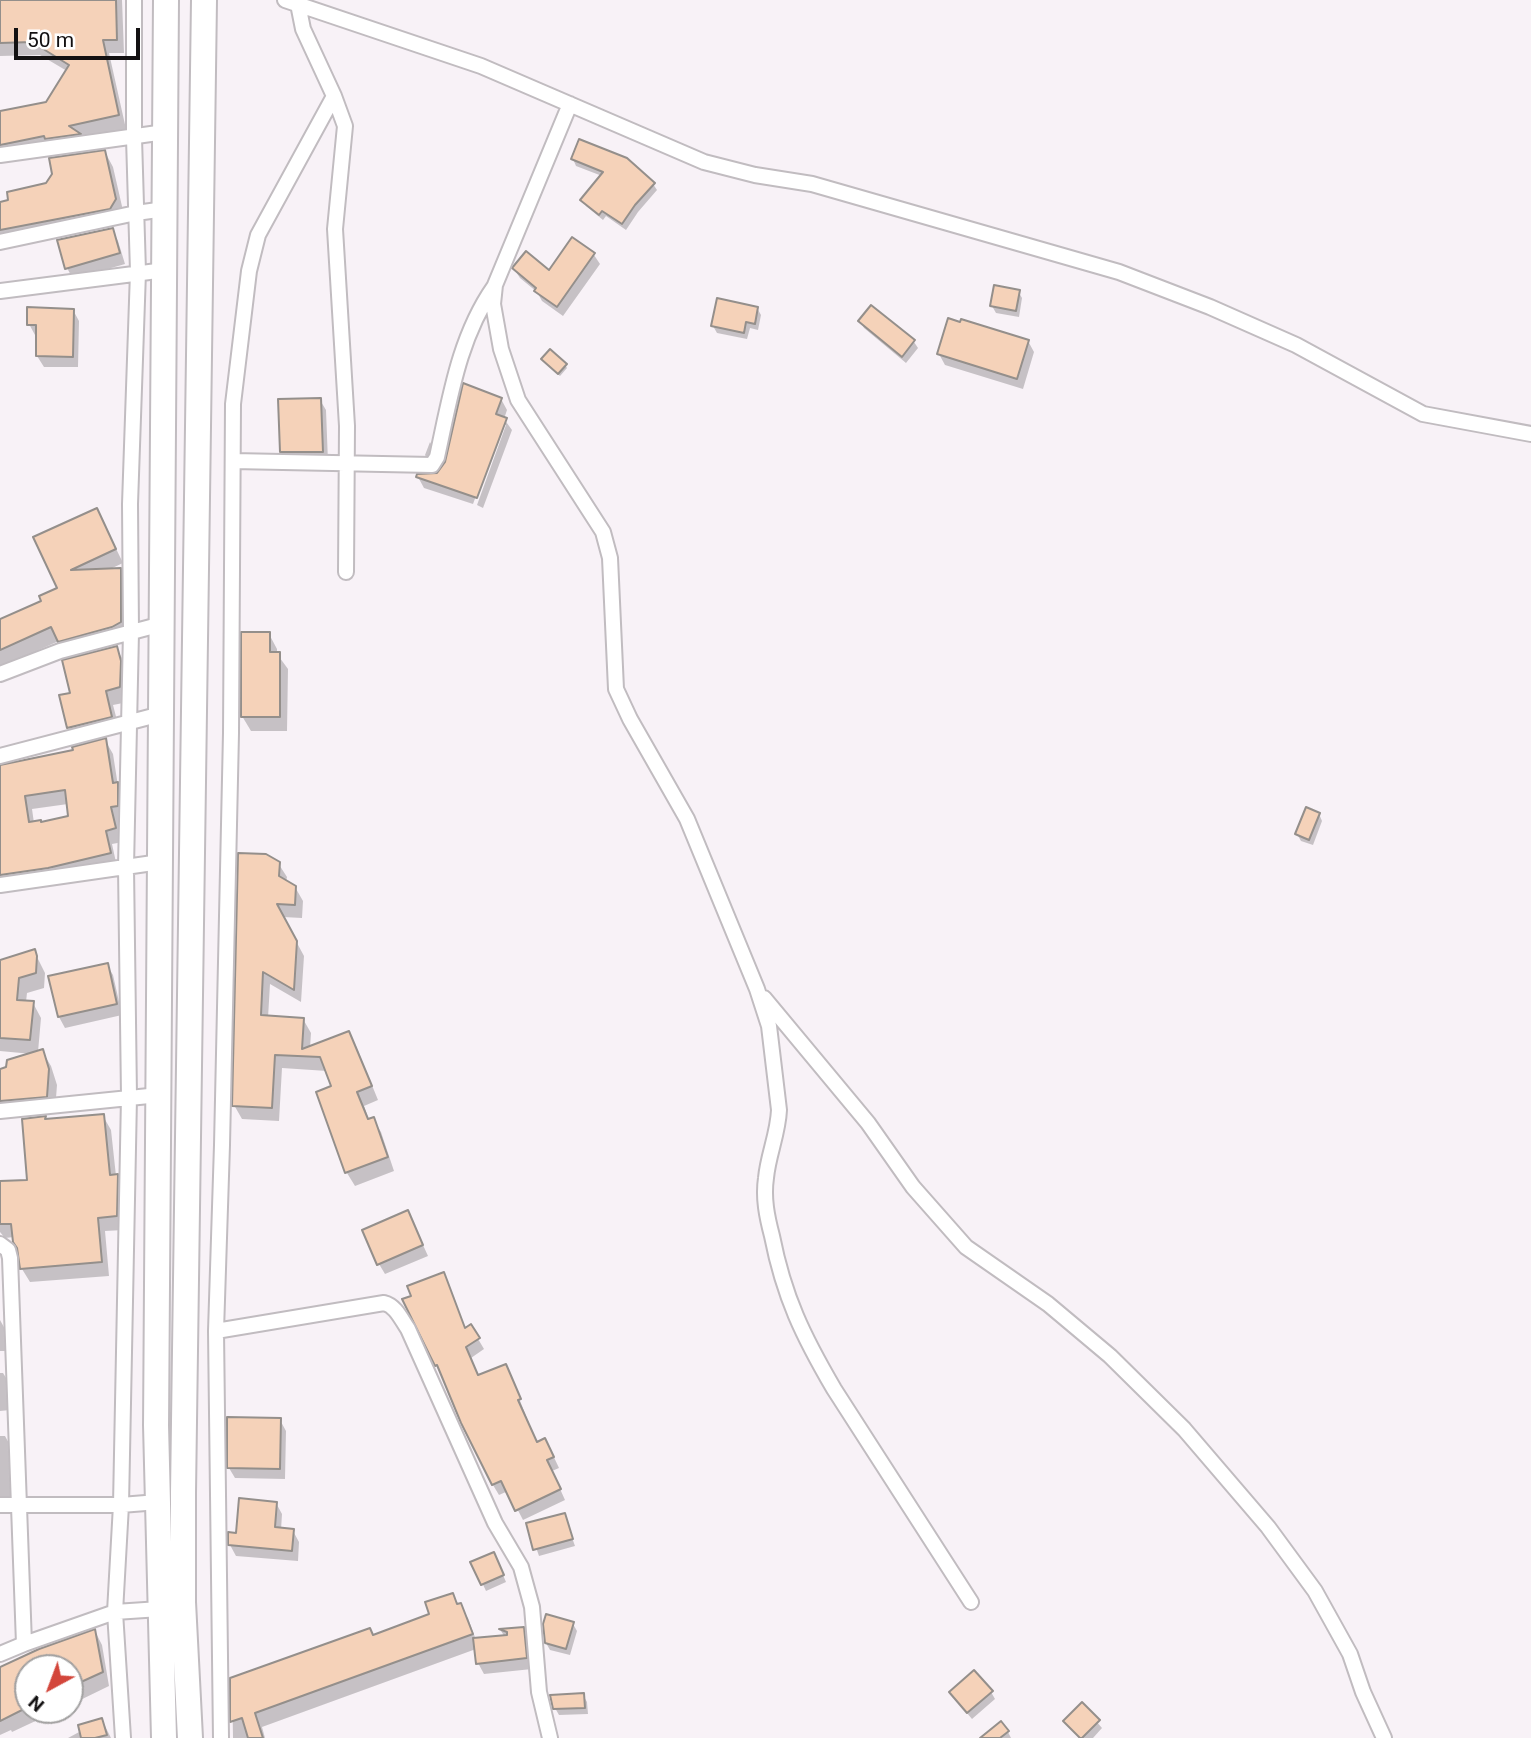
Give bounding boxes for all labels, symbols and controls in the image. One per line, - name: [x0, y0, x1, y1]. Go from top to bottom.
- scale bar: [18, 14, 144, 58]
- text: 50 m: [27, 28, 74, 52]
- north arrow: [14, 1654, 84, 1724]
- text: N: [24, 1691, 49, 1717]

